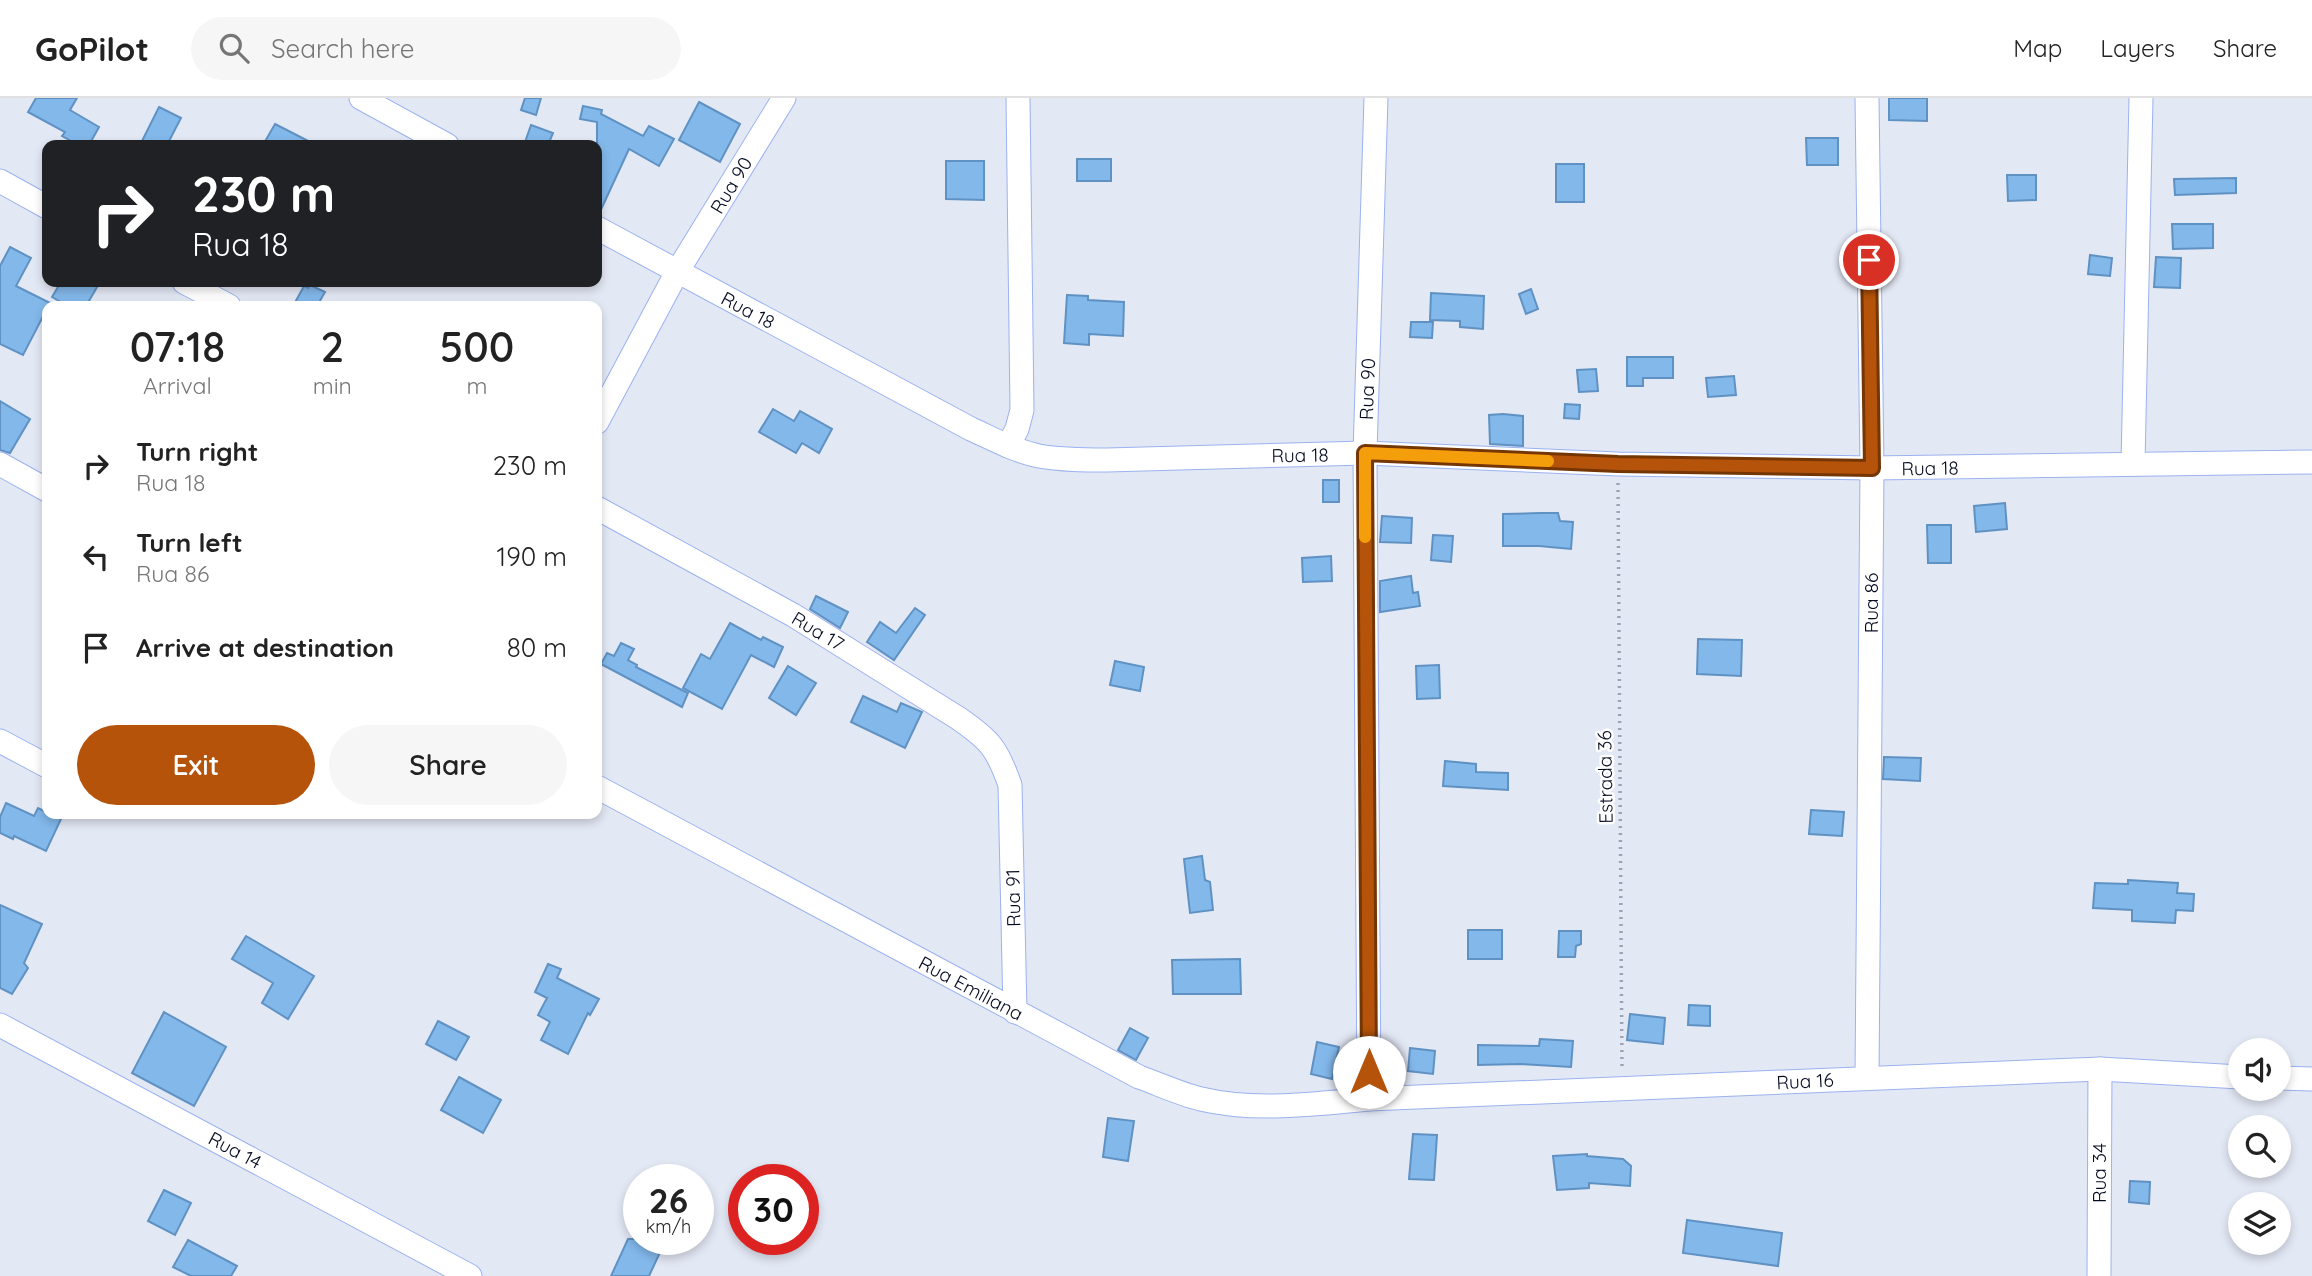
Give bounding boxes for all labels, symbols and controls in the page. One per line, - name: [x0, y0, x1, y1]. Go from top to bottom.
- search box: [191, 17, 681, 80]
- text: GoPilot: [35, 28, 149, 69]
- icon: search: [215, 29, 253, 67]
- text: Search here: [271, 32, 414, 65]
- text: Map: [2013, 33, 2062, 63]
- text: Layers: [2100, 33, 2175, 63]
- text: Share: [2213, 33, 2277, 63]
- street label: Rua 90: [705, 152, 757, 218]
- text: 230 m: [192, 163, 335, 224]
- icon: right: [77, 168, 168, 259]
- text: Rua 18: [192, 224, 289, 264]
- pin: [1839, 230, 1899, 290]
- icon: arrive: [1850, 241, 1888, 279]
- street label: Rua 18: [717, 286, 779, 334]
- text: 07:18: [130, 320, 225, 373]
- text: 2: [320, 320, 344, 373]
- text: 500: [440, 320, 514, 373]
- street label: Rua 90: [1354, 358, 1380, 420]
- text: Arrival: [143, 371, 212, 400]
- text: min: [313, 371, 352, 400]
- text: m: [466, 371, 487, 400]
- text: Turn right: [136, 435, 258, 468]
- street label: Rua 18: [1271, 443, 1329, 467]
- icon: right: [77, 447, 115, 485]
- text: 230 m: [493, 449, 567, 482]
- street label: Rua 18: [1901, 456, 1959, 480]
- text: Rua 18: [136, 468, 205, 497]
- text: Turn left: [136, 526, 243, 559]
- icon: left: [77, 538, 115, 576]
- text: 190 m: [497, 540, 567, 573]
- text: Rua 86: [136, 559, 209, 588]
- street label: Rua 86: [1859, 573, 1883, 633]
- street label: Rua 17: [787, 606, 849, 656]
- icon: arrive: [77, 629, 115, 667]
- text: Arrive at destination: [136, 631, 394, 664]
- text: 80 m: [507, 631, 567, 664]
- button: Exit: [77, 725, 315, 805]
- button: Share: [329, 725, 567, 805]
- street label: Estrada 36: [1592, 730, 1618, 824]
- street label: Rua 91: [1000, 869, 1026, 927]
- street label: Rua Emiliana: [915, 950, 1027, 1026]
- position arrow: [1332, 1035, 1406, 1109]
- map controls: [2228, 1038, 2291, 1255]
- button: sound: [2228, 1038, 2291, 1101]
- street label: Rua 16: [1776, 1068, 1834, 1094]
- button: search: [2228, 1115, 2291, 1178]
- street label: Rua 14: [204, 1126, 266, 1174]
- street label: Rua 34: [2087, 1143, 2111, 1203]
- speed limit sign: 30: [728, 1164, 819, 1255]
- text: 26: [649, 1178, 688, 1222]
- button: layers: [2228, 1192, 2291, 1255]
- text: km/h: [646, 1215, 691, 1238]

